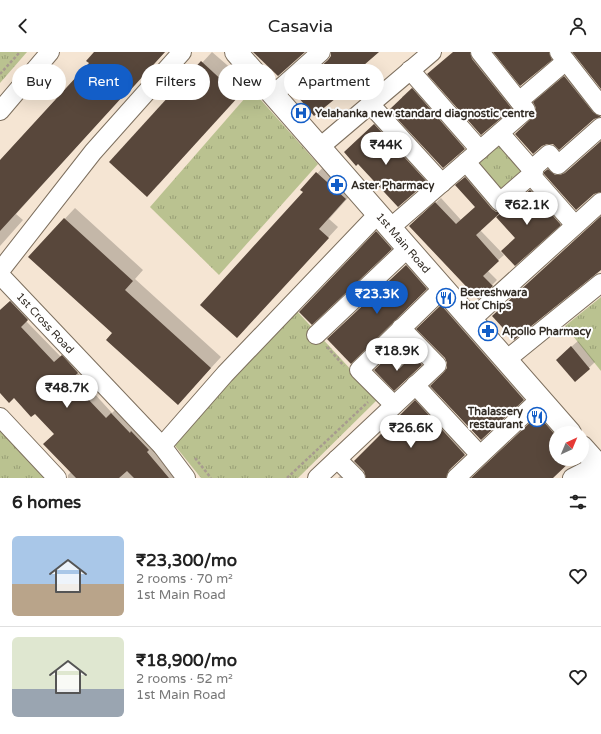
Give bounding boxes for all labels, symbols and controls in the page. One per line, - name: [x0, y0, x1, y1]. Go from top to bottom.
- icon: back: [12, 15, 34, 37]
- text: Casavia: [268, 15, 333, 37]
- icon: person: [567, 15, 589, 37]
- chip: Buy: [12, 64, 66, 100]
- chip: Rent: [74, 64, 133, 100]
- chip: Filters: [141, 64, 210, 100]
- chip: New: [218, 64, 276, 100]
- chip: Apartment: [284, 64, 384, 100]
- hospital icon: Yelahanka new standard diagnostic centre: [290, 102, 312, 124]
- place label: Yelahanka new standard diagnostic centre: [315, 107, 536, 121]
- pin: ₹44K: [362, 132, 410, 166]
- text: ₹44K: [370, 137, 402, 153]
- pharmacy icon: Aster Pharmacy: [326, 174, 348, 196]
- place label: Aster Pharmacy: [351, 179, 434, 193]
- pin: ₹62.1K: [494, 192, 560, 226]
- text: ₹62.1K: [505, 197, 549, 213]
- street label: 1st Main Road: [373, 210, 433, 276]
- pin: ₹23.3K: [344, 281, 410, 315]
- text: ₹23.3K: [355, 286, 399, 302]
- place label: Beereshwara Hot Chips: [460, 286, 527, 313]
- restaurant icon: Beereshwara Hot Chips: [435, 287, 457, 309]
- street label: 1st Cross Road: [13, 290, 77, 356]
- pharmacy icon: Apollo Pharmacy: [477, 320, 499, 342]
- place label: Apollo Pharmacy: [502, 325, 591, 339]
- pin: ₹18.9K: [364, 338, 430, 372]
- text: ₹18.9K: [375, 343, 419, 359]
- pin: ₹48.7K: [34, 375, 100, 409]
- text: ₹48.7K: [45, 380, 89, 396]
- place label: Thalassery restaurant: [467, 405, 524, 431]
- restaurant icon: Thalassery restaurant: [526, 406, 548, 428]
- pin: ₹26.6K: [378, 415, 444, 449]
- text: ₹26.6K: [389, 420, 433, 436]
- north arrow: [549, 426, 589, 466]
- map controls: [549, 426, 589, 466]
- icon: filters: [567, 491, 589, 513]
- text: 6 homes: [12, 492, 81, 513]
- text: ₹23,300/mo: [136, 550, 237, 571]
- icon: home: [44, 552, 92, 600]
- icon: heart: [567, 565, 589, 587]
- text: 2 rooms · 70 m²: [136, 571, 233, 587]
- text: 1st Main Road: [136, 587, 226, 603]
- text: ₹18,900/mo: [136, 650, 237, 671]
- icon: home: [44, 653, 92, 701]
- icon: heart: [567, 666, 589, 688]
- text: 2 rooms · 52 m²: [136, 671, 233, 687]
- text: 1st Main Road: [136, 687, 226, 703]

